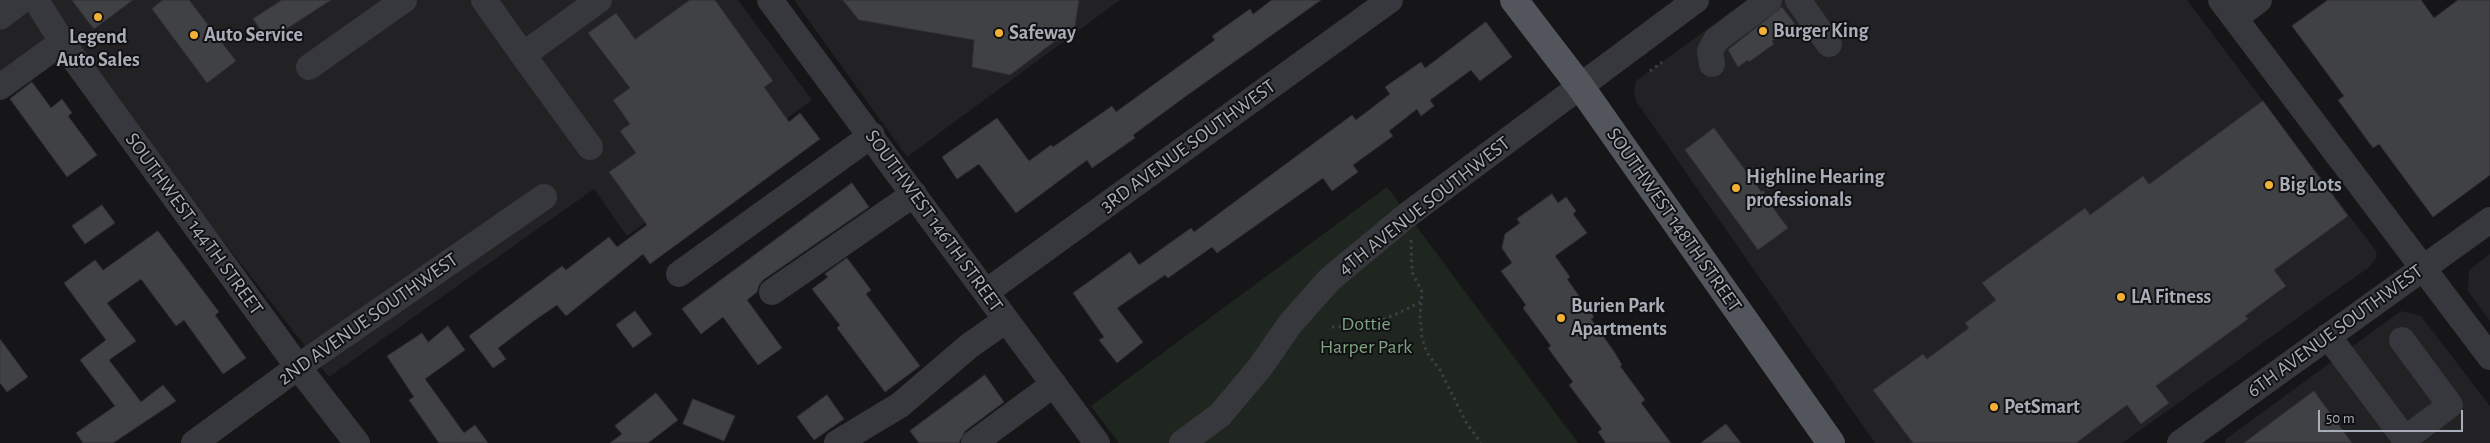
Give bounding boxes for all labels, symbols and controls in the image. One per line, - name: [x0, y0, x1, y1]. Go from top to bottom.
- marker: Legend Auto Sales: [92, 11, 104, 23]
- place label: Burger King: [1773, 19, 1869, 43]
- place label: Safeway: [1009, 21, 1076, 45]
- place label: Auto Service: [204, 23, 303, 47]
- place label: Legend Auto Sales: [56, 25, 140, 72]
- marker: Burger King: [1757, 25, 1769, 37]
- marker: Safeway: [993, 27, 1005, 39]
- marker: Auto Service: [188, 29, 200, 41]
- street label: 3RD AVENUE SOUTHWEST: [1096, 74, 1280, 218]
- street label: SOUTHWEST 148TH STREET: [1601, 123, 1747, 317]
- street label: SOUTHWEST 146TH STREET: [860, 125, 1008, 317]
- street label: SOUTHWEST 144TH STREET: [120, 128, 268, 320]
- street label: 4TH AVENUE SOUTHWEST: [1333, 131, 1515, 281]
- place label: Highline Hearing professionals: [1746, 165, 1885, 212]
- place label: Big Lots: [2279, 173, 2342, 197]
- marker: Big Lots: [2263, 179, 2275, 191]
- marker: Highline Hearing professionals: [1730, 182, 1742, 194]
- street label: 2ND AVENUE SOUTHWEST: [273, 248, 463, 390]
- street label: 6TH AVENUE SOUTHWEST: [2242, 259, 2428, 403]
- place label: LA Fitness: [2131, 285, 2211, 309]
- marker: LA Fitness: [2115, 291, 2127, 303]
- place label: Burien Park Apartments: [1571, 294, 1667, 341]
- park label: Dottie Harper Park: [1320, 312, 1412, 359]
- marker: Burien Park Apartments: [1555, 312, 1567, 324]
- place label: PetSmart: [2004, 395, 2080, 419]
- scale bar: [2320, 400, 2465, 432]
- marker: PetSmart: [1988, 401, 2000, 413]
- text: 50 m: [2326, 411, 2355, 426]

